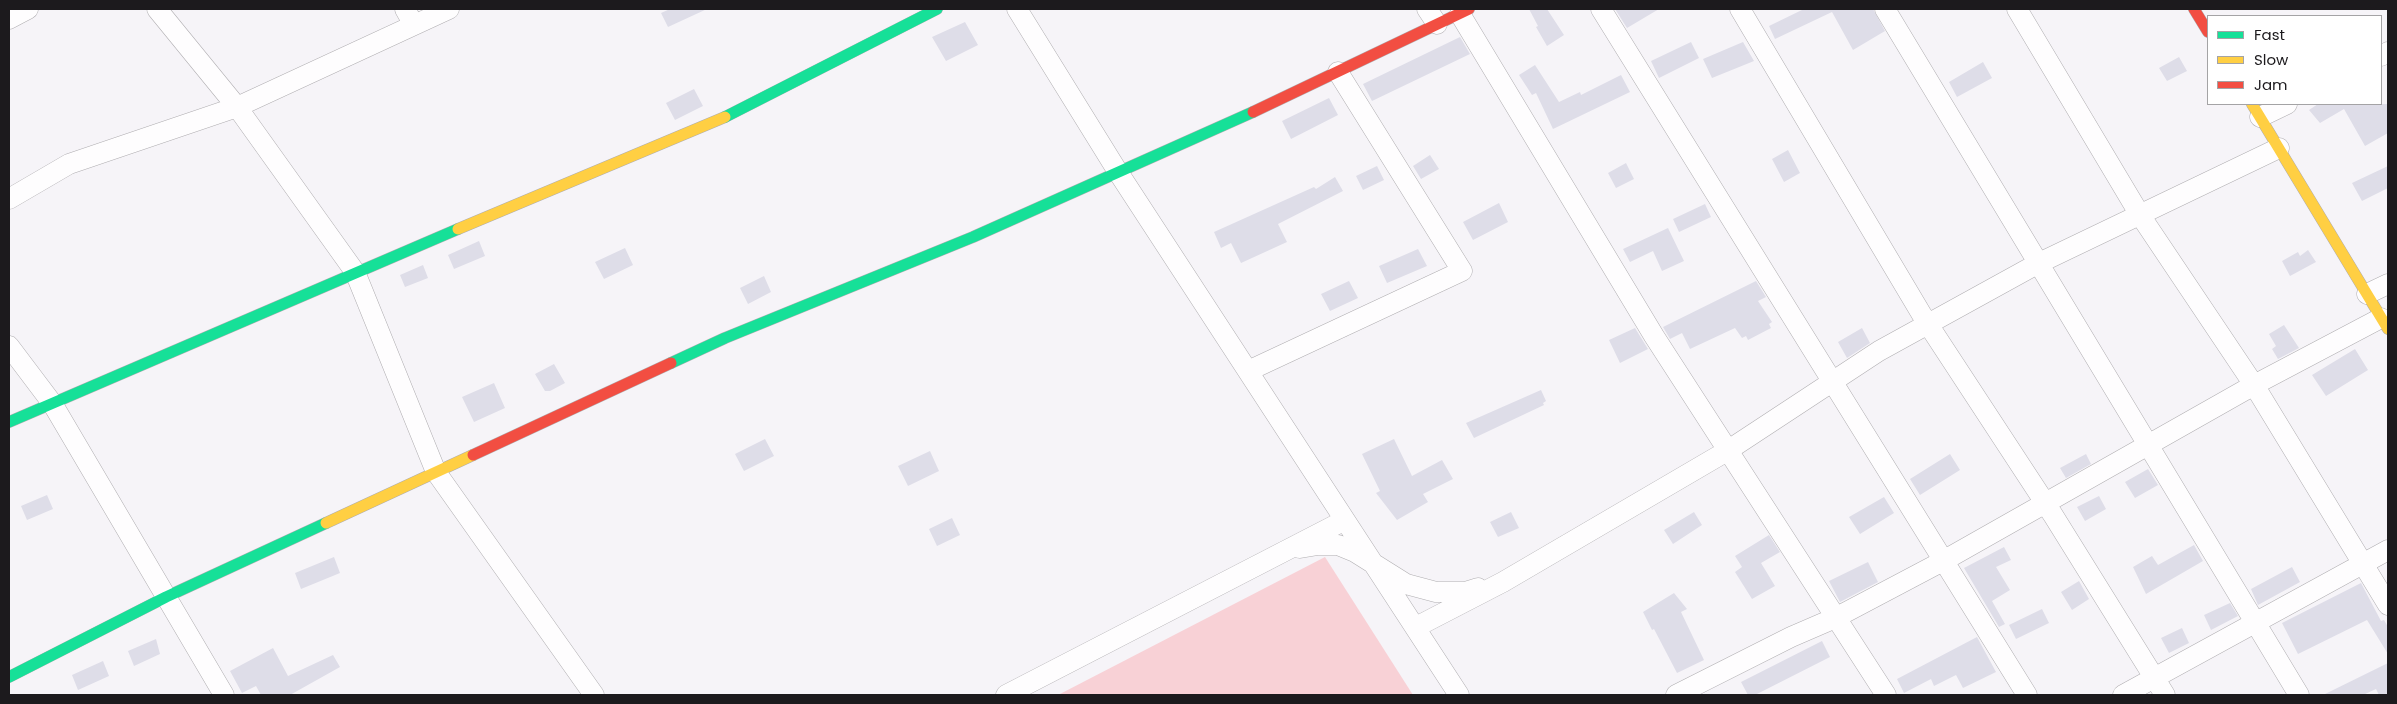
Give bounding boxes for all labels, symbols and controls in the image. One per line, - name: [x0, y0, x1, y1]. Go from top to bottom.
- legend: [2207, 15, 2382, 105]
- text: Fast: [2254, 24, 2285, 45]
- text: Slow: [2254, 49, 2288, 70]
- text: Jam: [2254, 74, 2288, 95]

